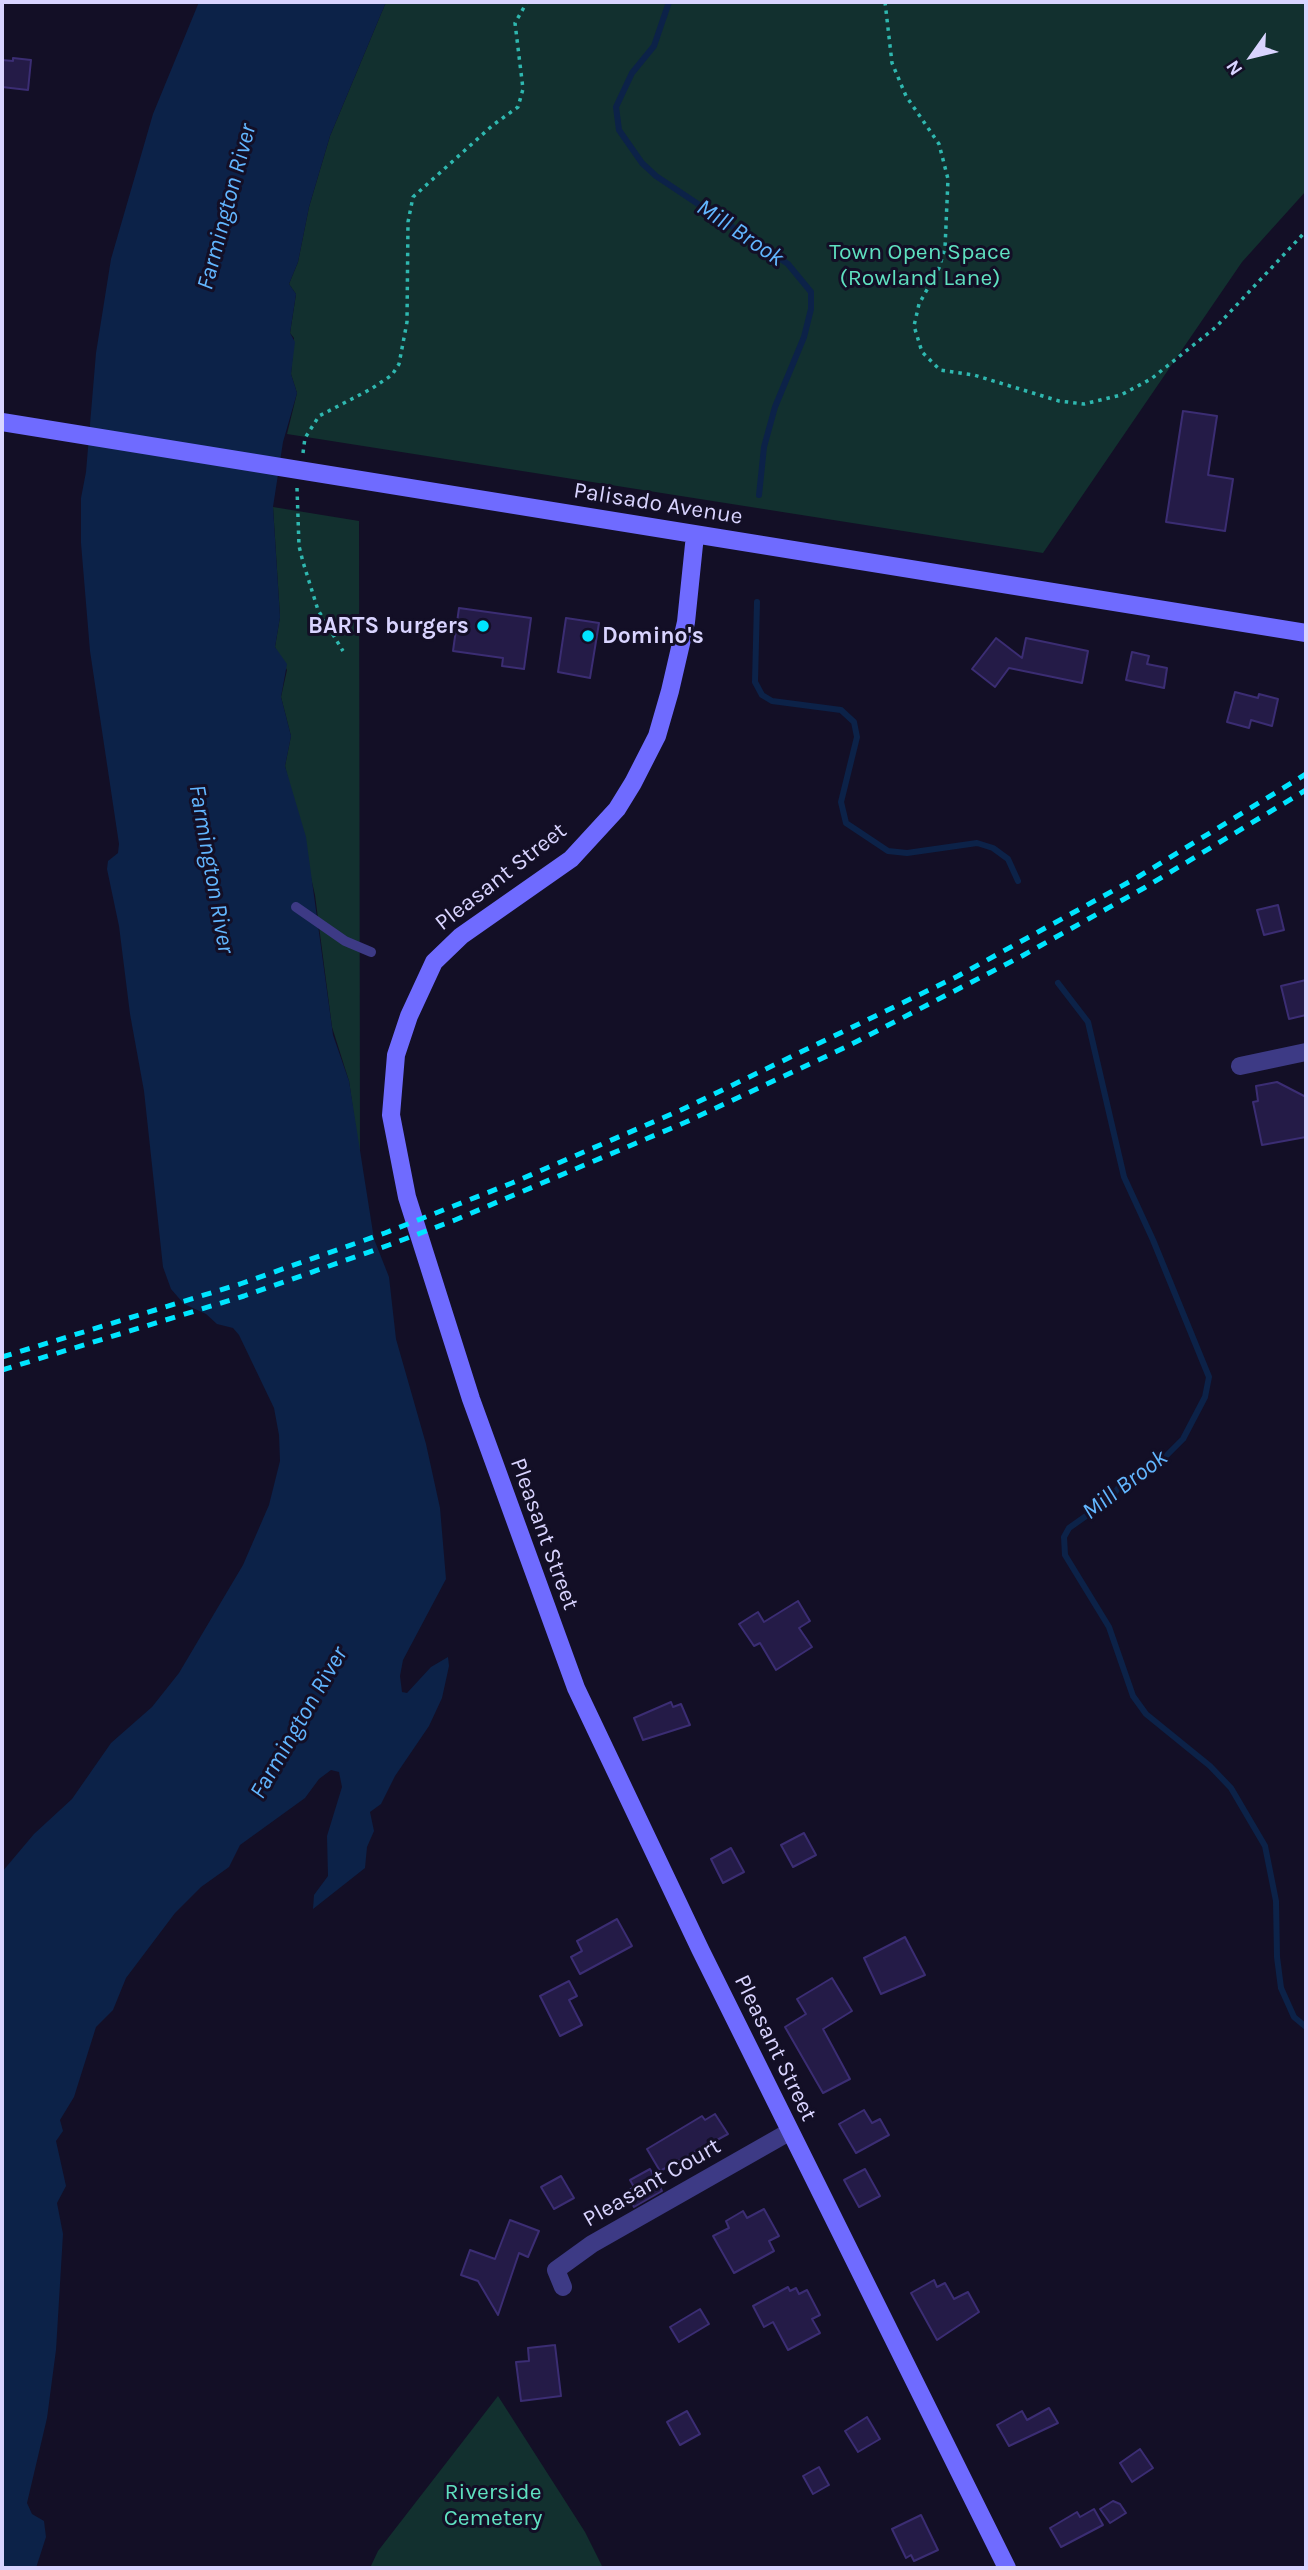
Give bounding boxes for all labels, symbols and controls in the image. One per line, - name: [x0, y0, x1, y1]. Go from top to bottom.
- north arrow: [1217, 21, 1287, 91]
- text: N: [1222, 56, 1248, 80]
- water label: Farmington River: [191, 121, 263, 293]
- water label: Mill Brook: [691, 193, 789, 273]
- park label: Town Open Space (Rowland Lane): [829, 238, 1011, 292]
- street label: Palisado Avenue: [571, 477, 745, 531]
- place label: BARTS burgers: [308, 612, 469, 640]
- marker: BARTS burgers: [475, 618, 491, 634]
- place label: Domino's: [602, 622, 704, 650]
- marker: Domino's: [580, 628, 596, 644]
- water label: Farmington River: [182, 782, 240, 956]
- street label: Pleasant Street: [430, 817, 572, 937]
- water label: Mill Brook: [1077, 1444, 1173, 1526]
- street label: Pleasant Street: [504, 1454, 584, 1614]
- water label: Farmington River: [244, 1642, 354, 1804]
- street label: Pleasant Street: [728, 1970, 822, 2126]
- street label: Pleasant Court: [578, 2133, 726, 2233]
- park label: Riverside Cemetery: [444, 2478, 542, 2532]

